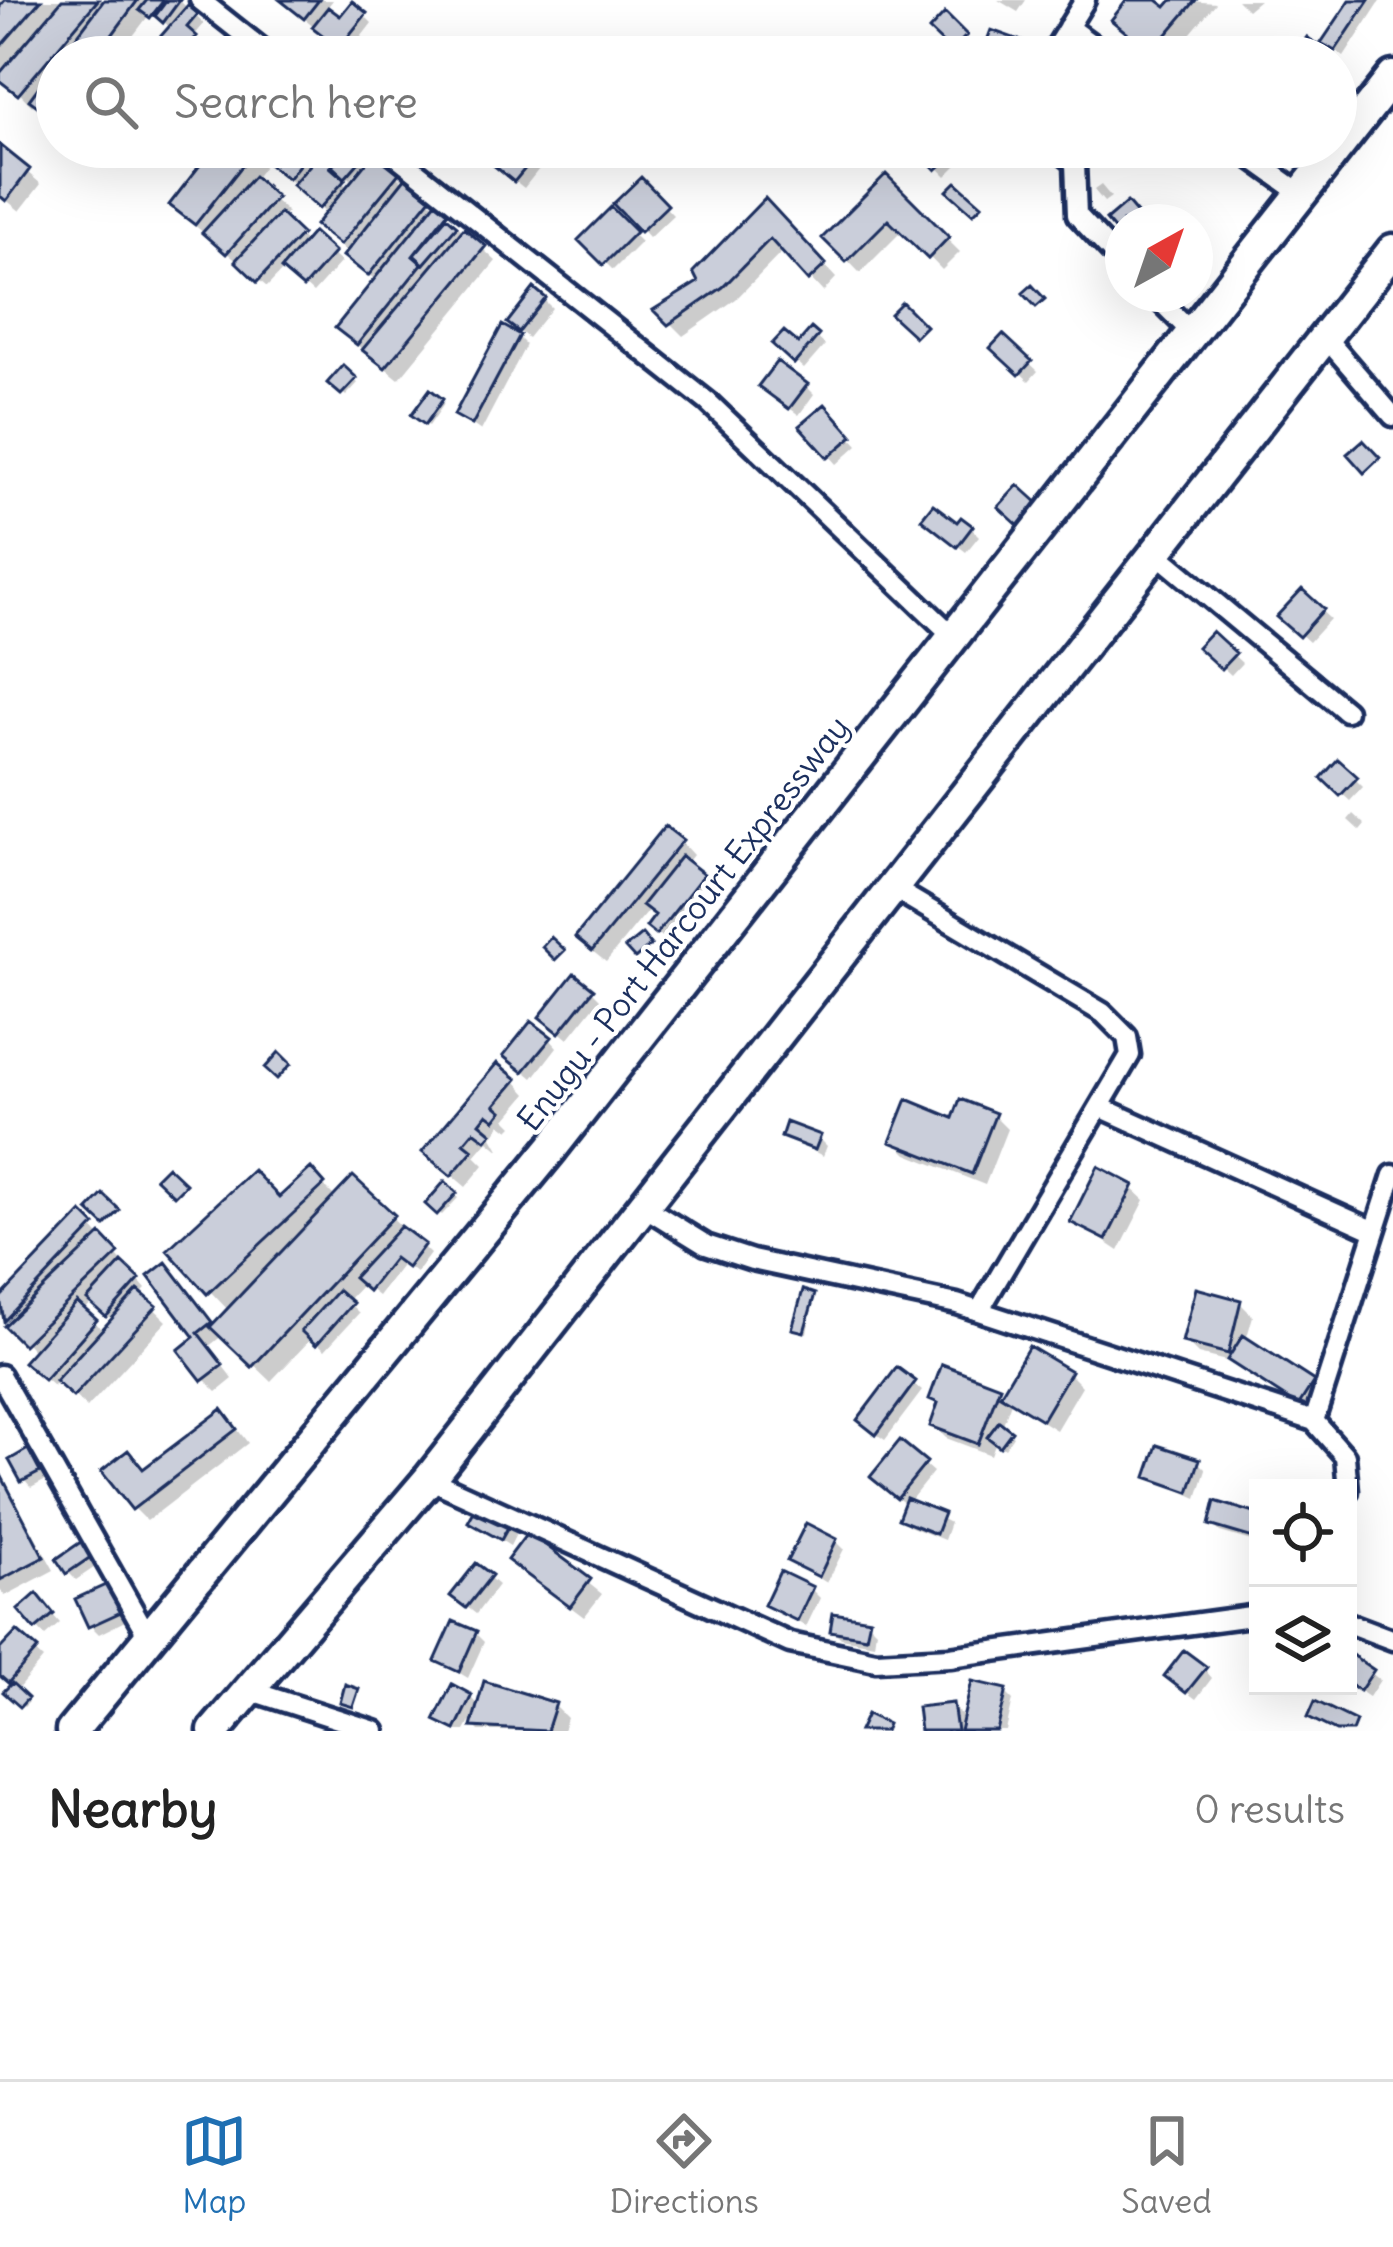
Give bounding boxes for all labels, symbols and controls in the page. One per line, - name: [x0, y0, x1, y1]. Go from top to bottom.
- search box: [36, 36, 1357, 168]
- icon: search: [78, 69, 144, 135]
- text: Search here: [174, 74, 418, 130]
- north arrow: [1105, 204, 1213, 312]
- street label: Enugu - Port Harcourt Expressway: [508, 707, 858, 1139]
- map controls: [1249, 1479, 1357, 1695]
- button: locate: [1249, 1479, 1357, 1587]
- button: layers: [1249, 1587, 1357, 1695]
- text: Nearby: [48, 1777, 217, 1841]
- text: 0 results: [1194, 1785, 1345, 1834]
- tab: Map: [181, 2108, 247, 2222]
- tab: Directions: [610, 2108, 759, 2222]
- tab: Saved: [1121, 2108, 1212, 2222]

